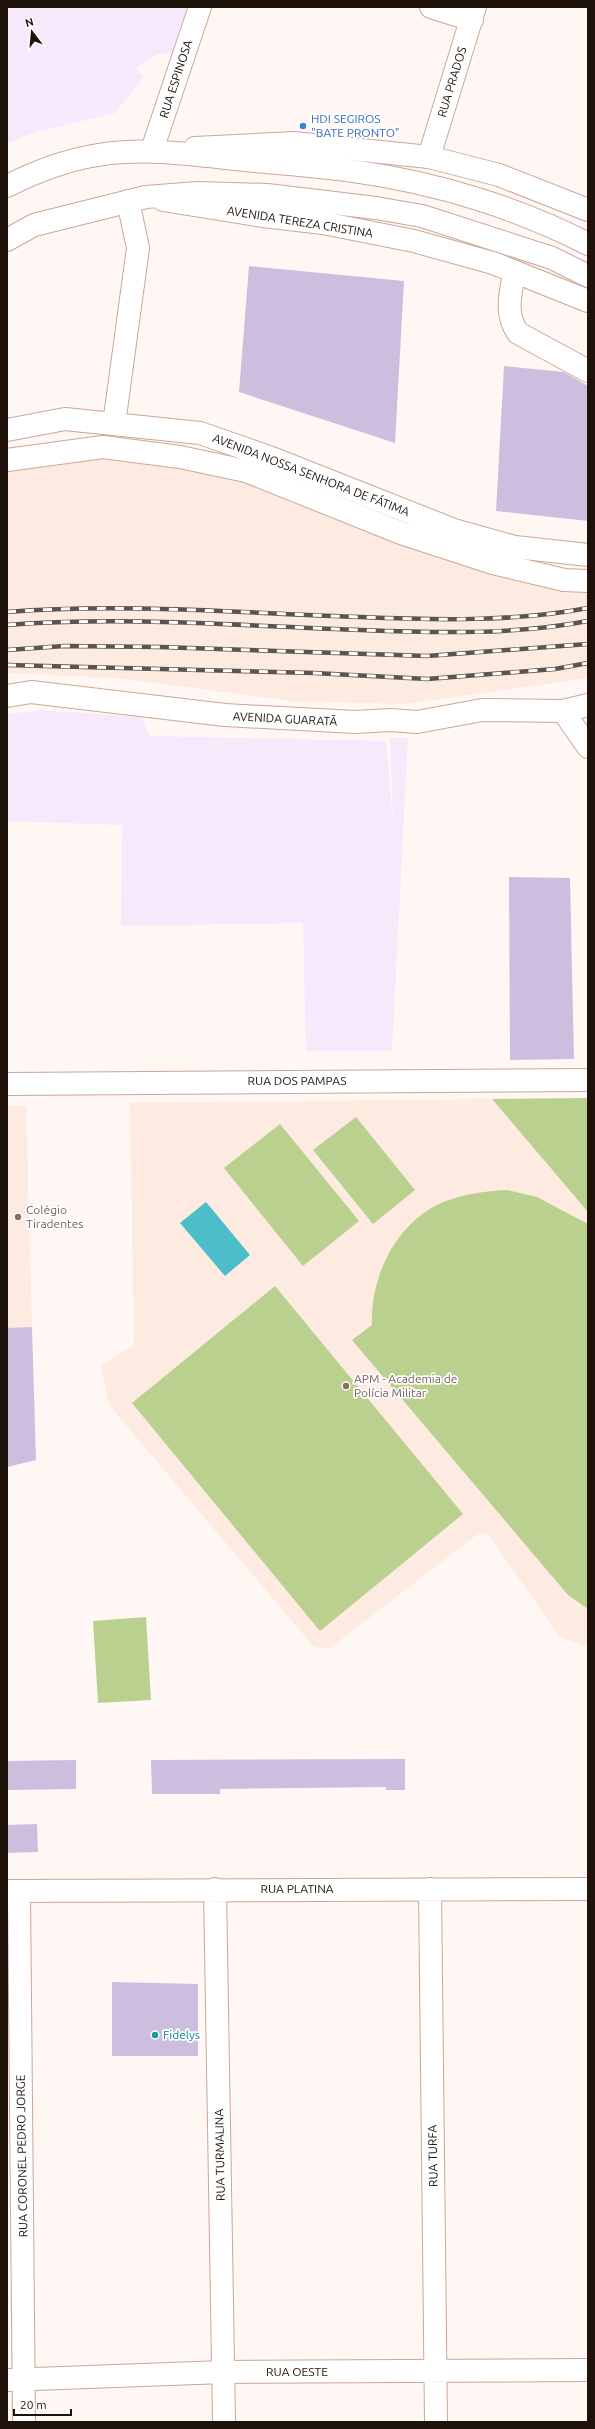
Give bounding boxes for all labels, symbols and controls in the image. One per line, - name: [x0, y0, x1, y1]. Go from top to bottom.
- north arrow: [12, 12, 52, 52]
- text: N: [24, 15, 35, 29]
- street label: RUA ESPINOSA: [157, 38, 194, 120]
- street label: RUA PRADOS: [435, 45, 468, 119]
- place label: HDI SEGIROS "BATE PRONTO": [311, 112, 400, 139]
- marker: HDI SEGIROS "BATE PRONTO": [298, 121, 308, 131]
- street label: AVENIDA TEREZA CRISTINA: [226, 204, 374, 239]
- street label: AVENIDA NOSSA SENHORA DE FÁTIMA: [211, 431, 412, 518]
- street label: AVENIDA GUARATÃ: [232, 709, 338, 728]
- street label: RUA DOS PAMPAS: [248, 1074, 346, 1087]
- place label: Colégio Tiradentes: [26, 1203, 84, 1230]
- marker: Colégio Tiradentes: [13, 1212, 23, 1222]
- place label: APM - Academia de Polícia Militar: [354, 1372, 457, 1399]
- marker: APM - Academia de Polícia Militar: [341, 1381, 351, 1391]
- street label: RUA PLATINA: [260, 1882, 334, 1895]
- place label: Fidelys: [163, 2028, 200, 2041]
- marker: Fidelys: [150, 2030, 160, 2040]
- street label: RUA CORONEL PEDRO JORGE: [14, 2074, 29, 2238]
- street label: RUA TURMALINA: [212, 2109, 227, 2201]
- street label: RUA TURFA: [425, 2125, 440, 2187]
- street label: RUA OESTE: [266, 2365, 328, 2378]
- scale bar: [14, 2391, 71, 2417]
- text: 20 m: [20, 2398, 47, 2411]

